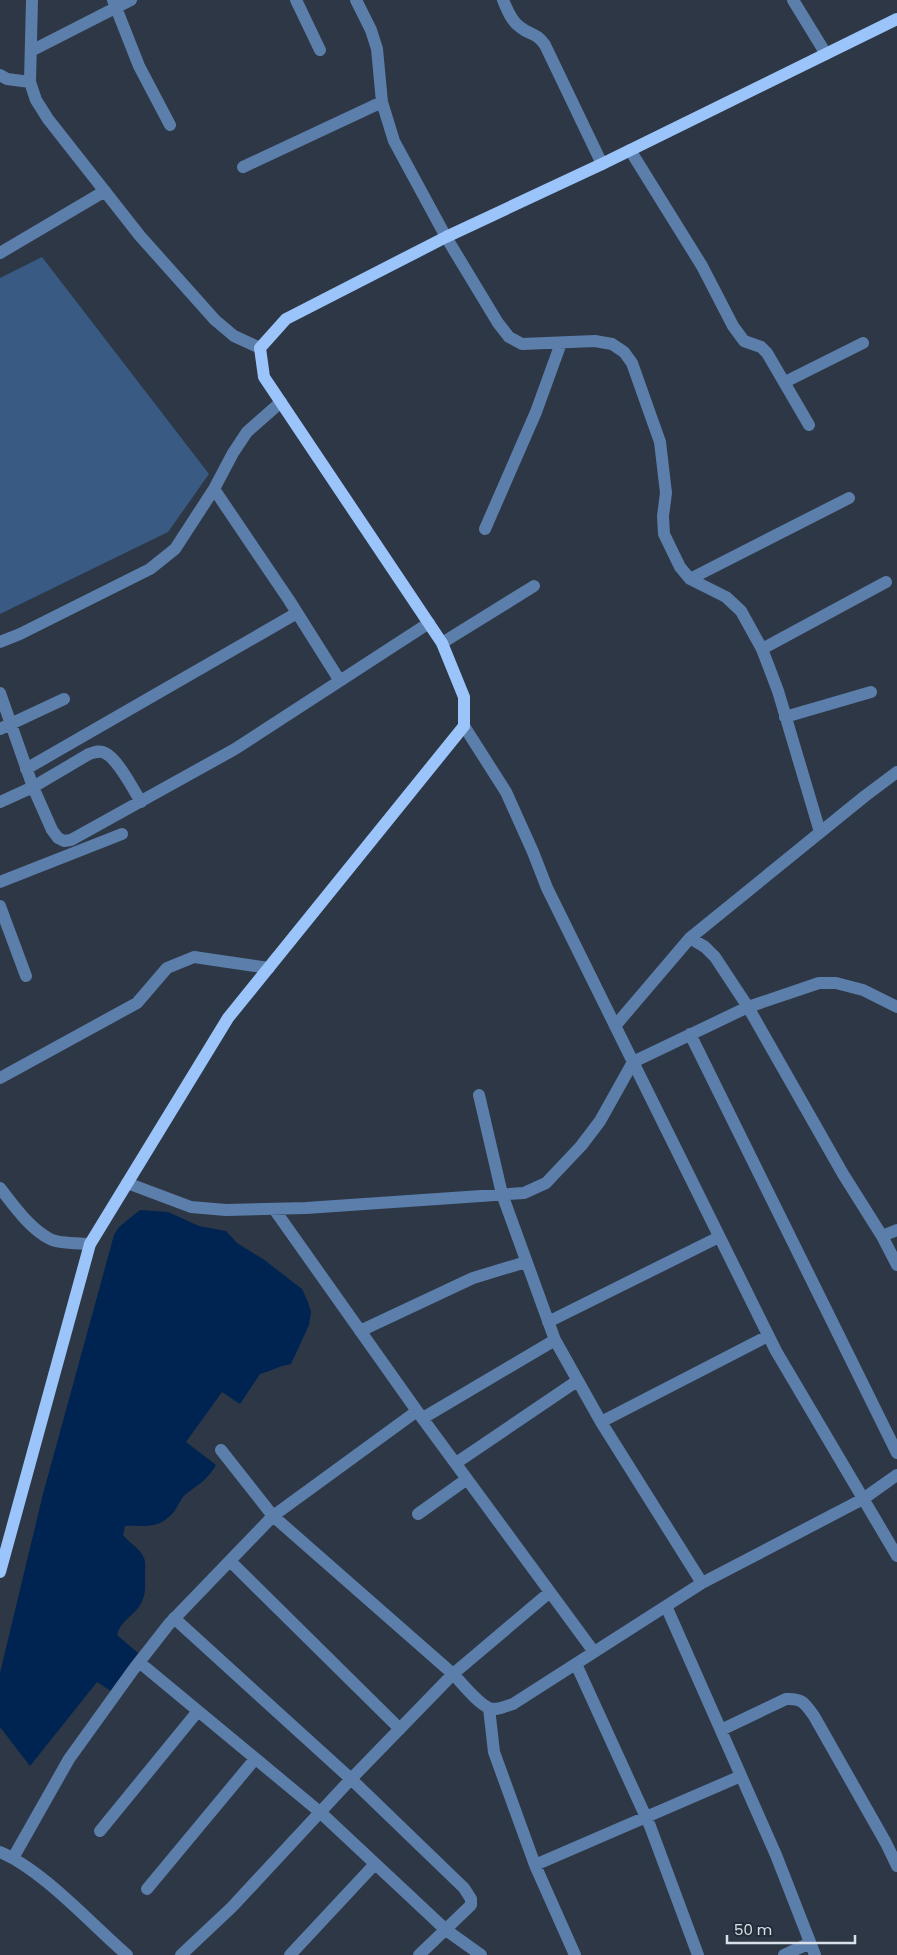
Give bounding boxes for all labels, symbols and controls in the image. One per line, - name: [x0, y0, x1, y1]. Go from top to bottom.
- scale bar: [727, 1912, 854, 1944]
- text: 50 m: [734, 1919, 772, 1940]

